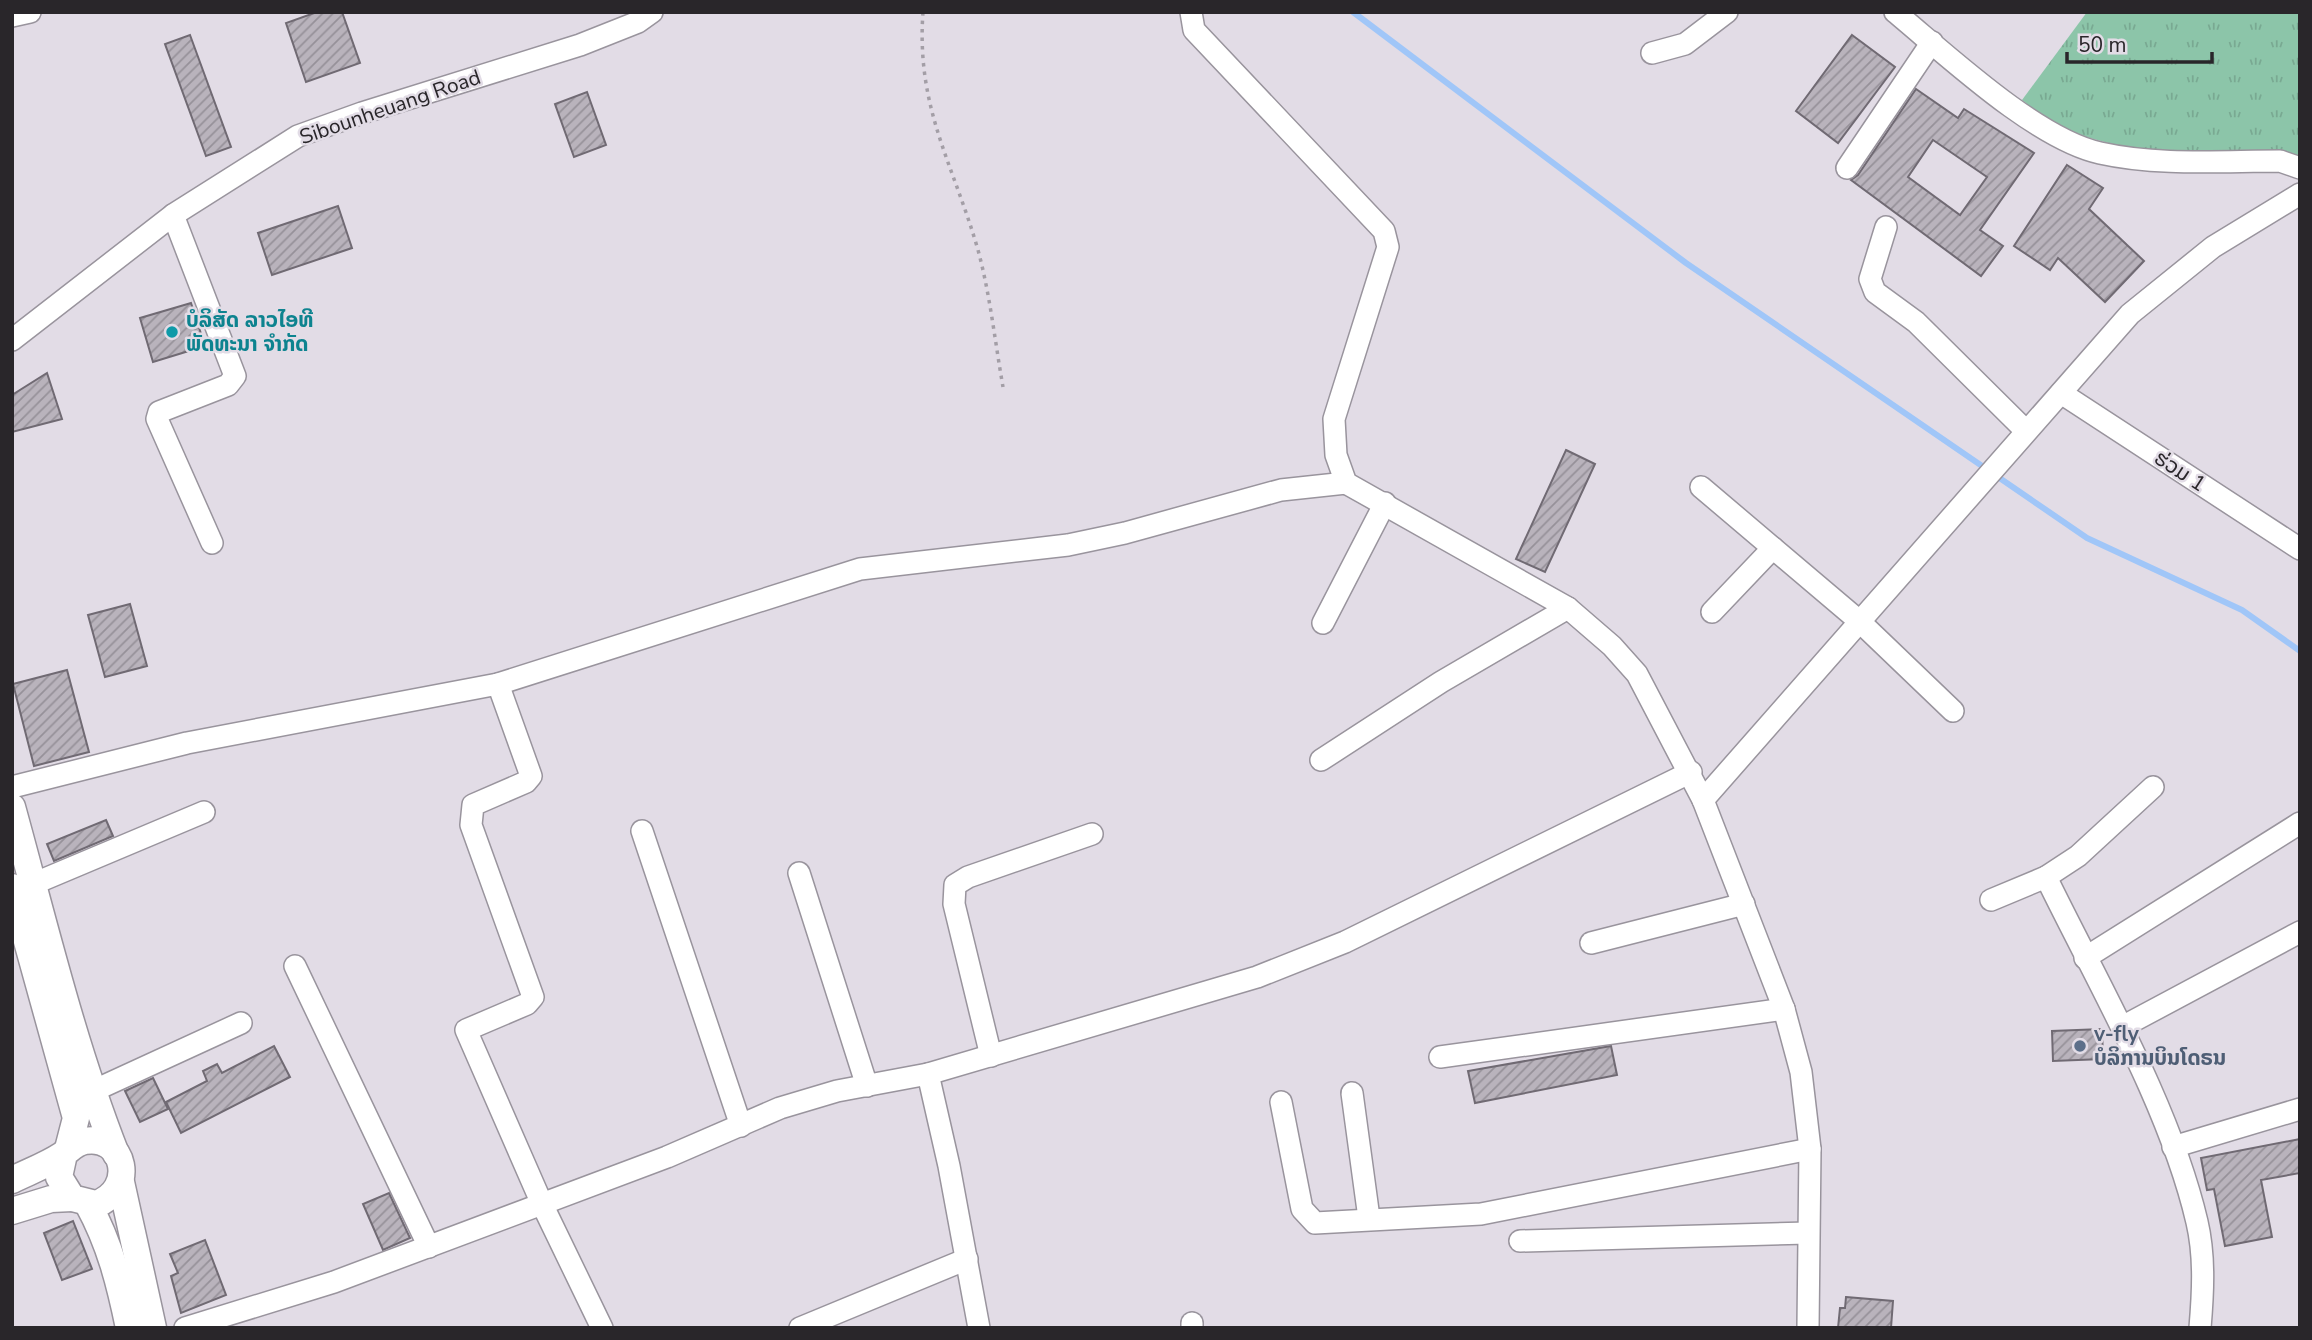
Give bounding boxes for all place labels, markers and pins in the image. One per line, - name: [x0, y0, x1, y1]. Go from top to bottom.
- place label: ບໍລິສັດ ລາວໄອທີ ພັດທະນາ ຈຳກັດ: [186, 306, 314, 358]
- marker: ບໍລິສັດ ລາວໄອທີ ພັດທະນາ ຈຳກັດ: [164, 324, 180, 340]
- place label: v-fly ບໍລິການບິນໂດຣນ: [2093, 1020, 2226, 1072]
- marker: v-fly ບໍລິການບິນໂດຣນ: [2072, 1038, 2088, 1054]

